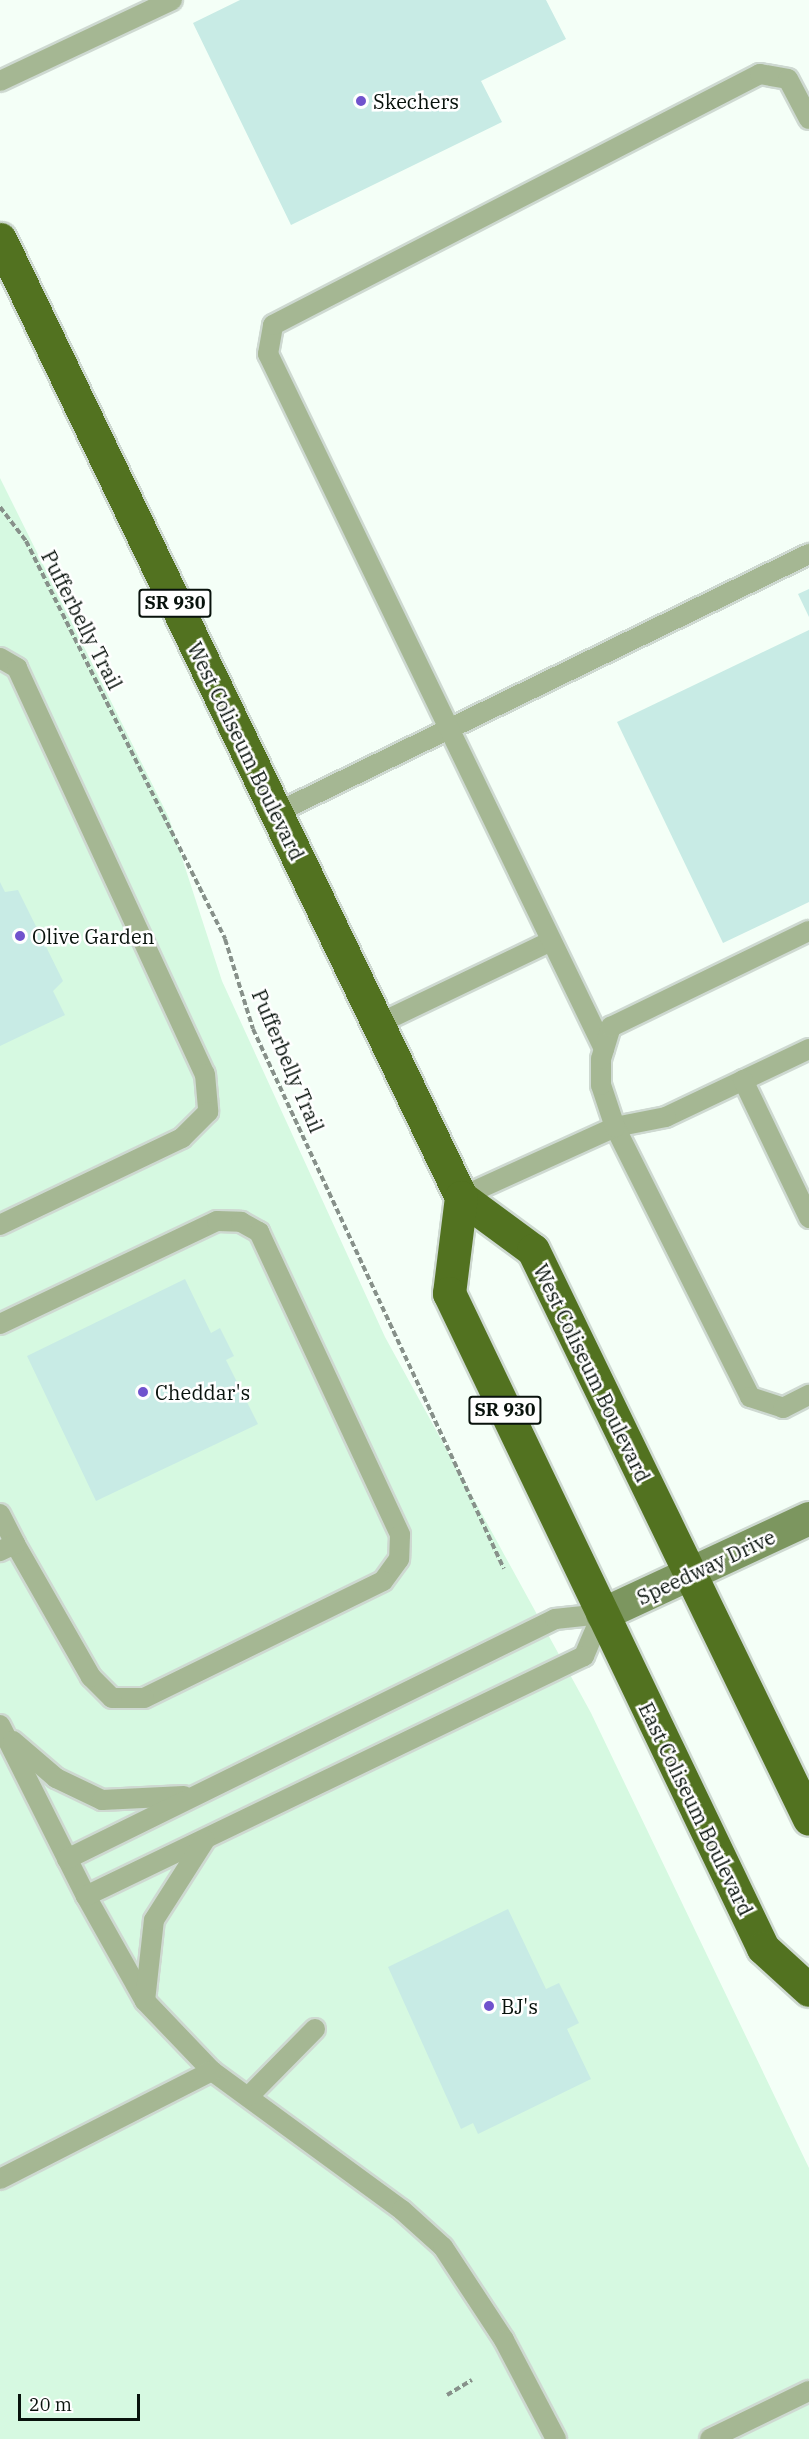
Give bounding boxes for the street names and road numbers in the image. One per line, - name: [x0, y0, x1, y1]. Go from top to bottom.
- street label: Pufferbelly Trail: [37, 546, 127, 694]
- road number: SR 930: [138, 588, 213, 618]
- street label: West Coliseum Boulevard: [183, 638, 309, 864]
- street label: Pufferbelly Trail: [247, 986, 329, 1136]
- street label: West Coliseum Boulevard: [529, 1260, 655, 1486]
- road number: SR 930: [468, 1395, 542, 1425]
- street label: Speedway Drive: [633, 1524, 779, 1610]
- street label: East Coliseum Boulevard: [634, 1699, 758, 1919]

